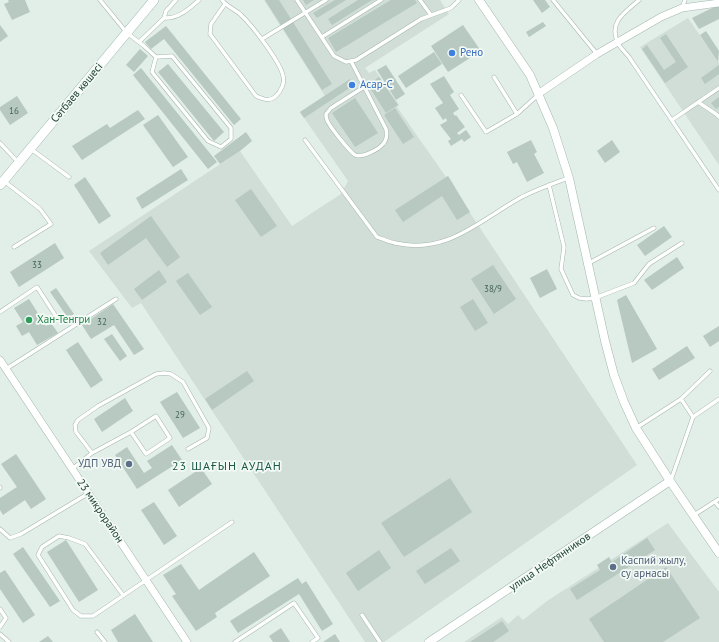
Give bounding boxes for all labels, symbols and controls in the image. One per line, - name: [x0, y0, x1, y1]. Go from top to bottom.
- place label: Рено: [460, 46, 483, 60]
- marker: Рено: [447, 48, 457, 58]
- street label: Сәтбаев көшесі: [48, 60, 106, 126]
- place label: Асар-С: [360, 78, 393, 92]
- marker: Асар-С: [347, 80, 357, 90]
- house number: 16: [9, 106, 19, 116]
- house number: 33: [32, 260, 42, 270]
- house number: 38/9: [484, 284, 502, 294]
- place label: Хан-Тенгри: [37, 313, 90, 327]
- marker: Хан-Тенгри: [24, 315, 34, 325]
- house number: 32: [97, 317, 107, 327]
- house number: 29: [175, 410, 185, 420]
- place label: УДП УВД: [78, 457, 121, 471]
- marker: УДП УВД: [124, 459, 134, 469]
- district label: 23 ШАҒЫН АУДАН: [172, 460, 282, 474]
- street label: 23 микрорайон: [74, 476, 126, 546]
- street label: улица Нефтянников: [507, 530, 593, 594]
- place label: Каспий жылу, су арнасы: [621, 554, 686, 580]
- marker: Каспий жылу, су арнасы: [608, 562, 618, 572]

